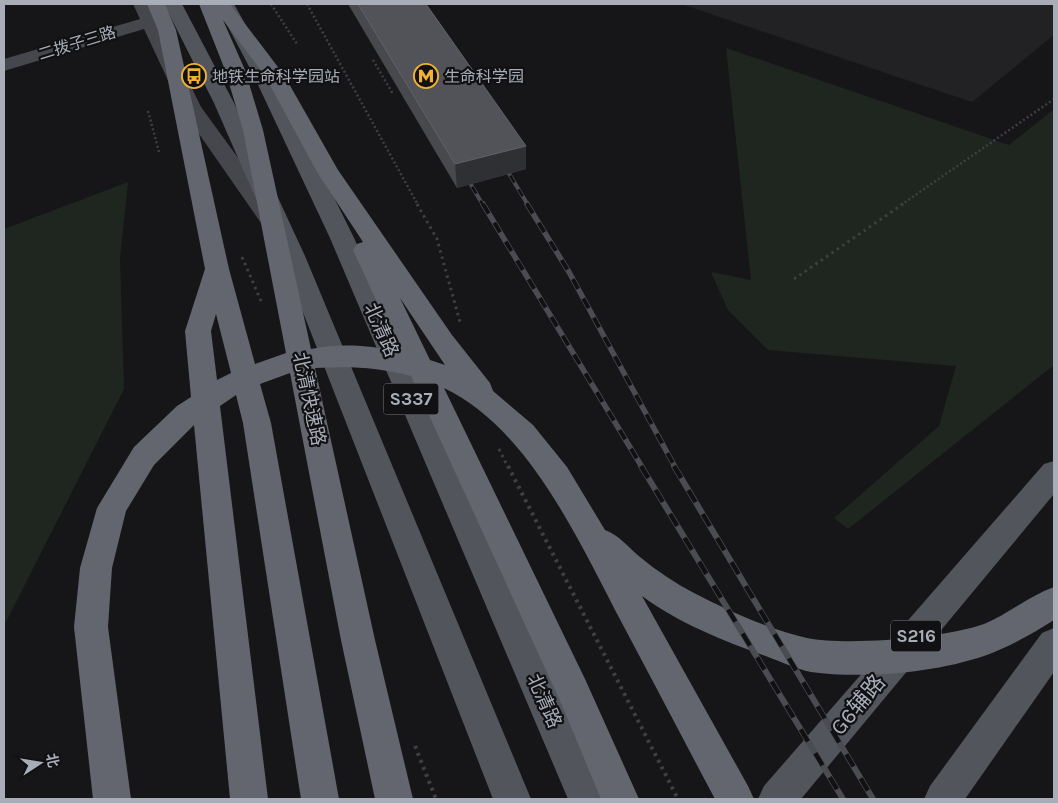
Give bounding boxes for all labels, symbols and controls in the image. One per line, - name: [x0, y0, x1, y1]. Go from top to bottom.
- street label: 二拨子三路: [36, 22, 118, 64]
- bus stop icon: 地铁生命科学园站: [181, 63, 207, 89]
- metro station icon: 生命科学园: [413, 63, 439, 89]
- place label: 地铁生命科学园站: [212, 67, 340, 86]
- place label: 生命科学园: [444, 67, 524, 86]
- street label: 北清路: [359, 299, 403, 361]
- street label: 北清快速路: [288, 350, 330, 448]
- road number: S337: [384, 384, 438, 414]
- road number: S216: [891, 620, 941, 652]
- street label: 北清路: [522, 670, 566, 732]
- street label: G6辅路: [825, 670, 891, 740]
- north arrow: [15, 738, 65, 788]
- text: 北: [42, 752, 62, 769]

